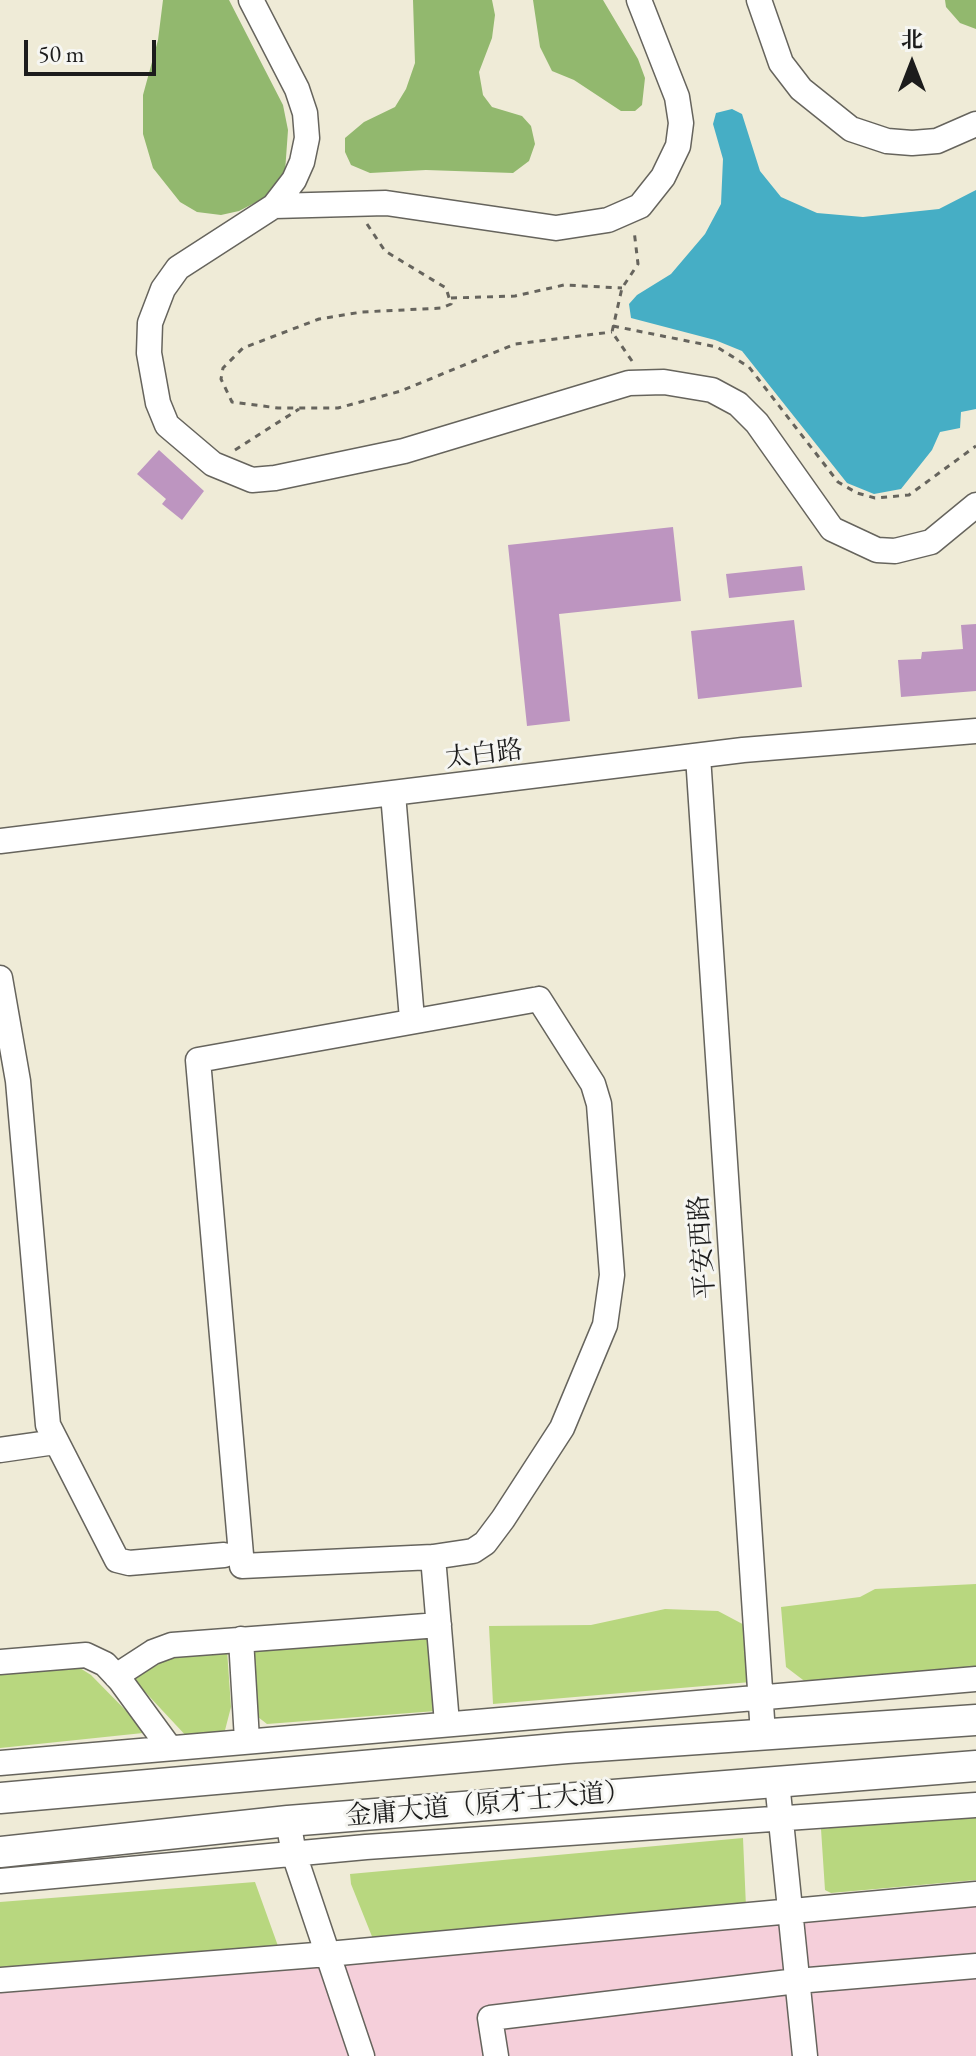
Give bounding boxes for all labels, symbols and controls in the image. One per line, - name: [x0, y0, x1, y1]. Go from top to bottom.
- scale bar: [28, 24, 160, 74]
- north arrow: [872, 24, 952, 104]
- text: 北: [901, 25, 923, 54]
- text: 50 m: [38, 38, 85, 69]
- street label: 太白路: [443, 735, 525, 775]
- street label: 平安西路: [684, 1194, 722, 1300]
- street label: 金庸大道（原才士大道）: [344, 1777, 632, 1833]

